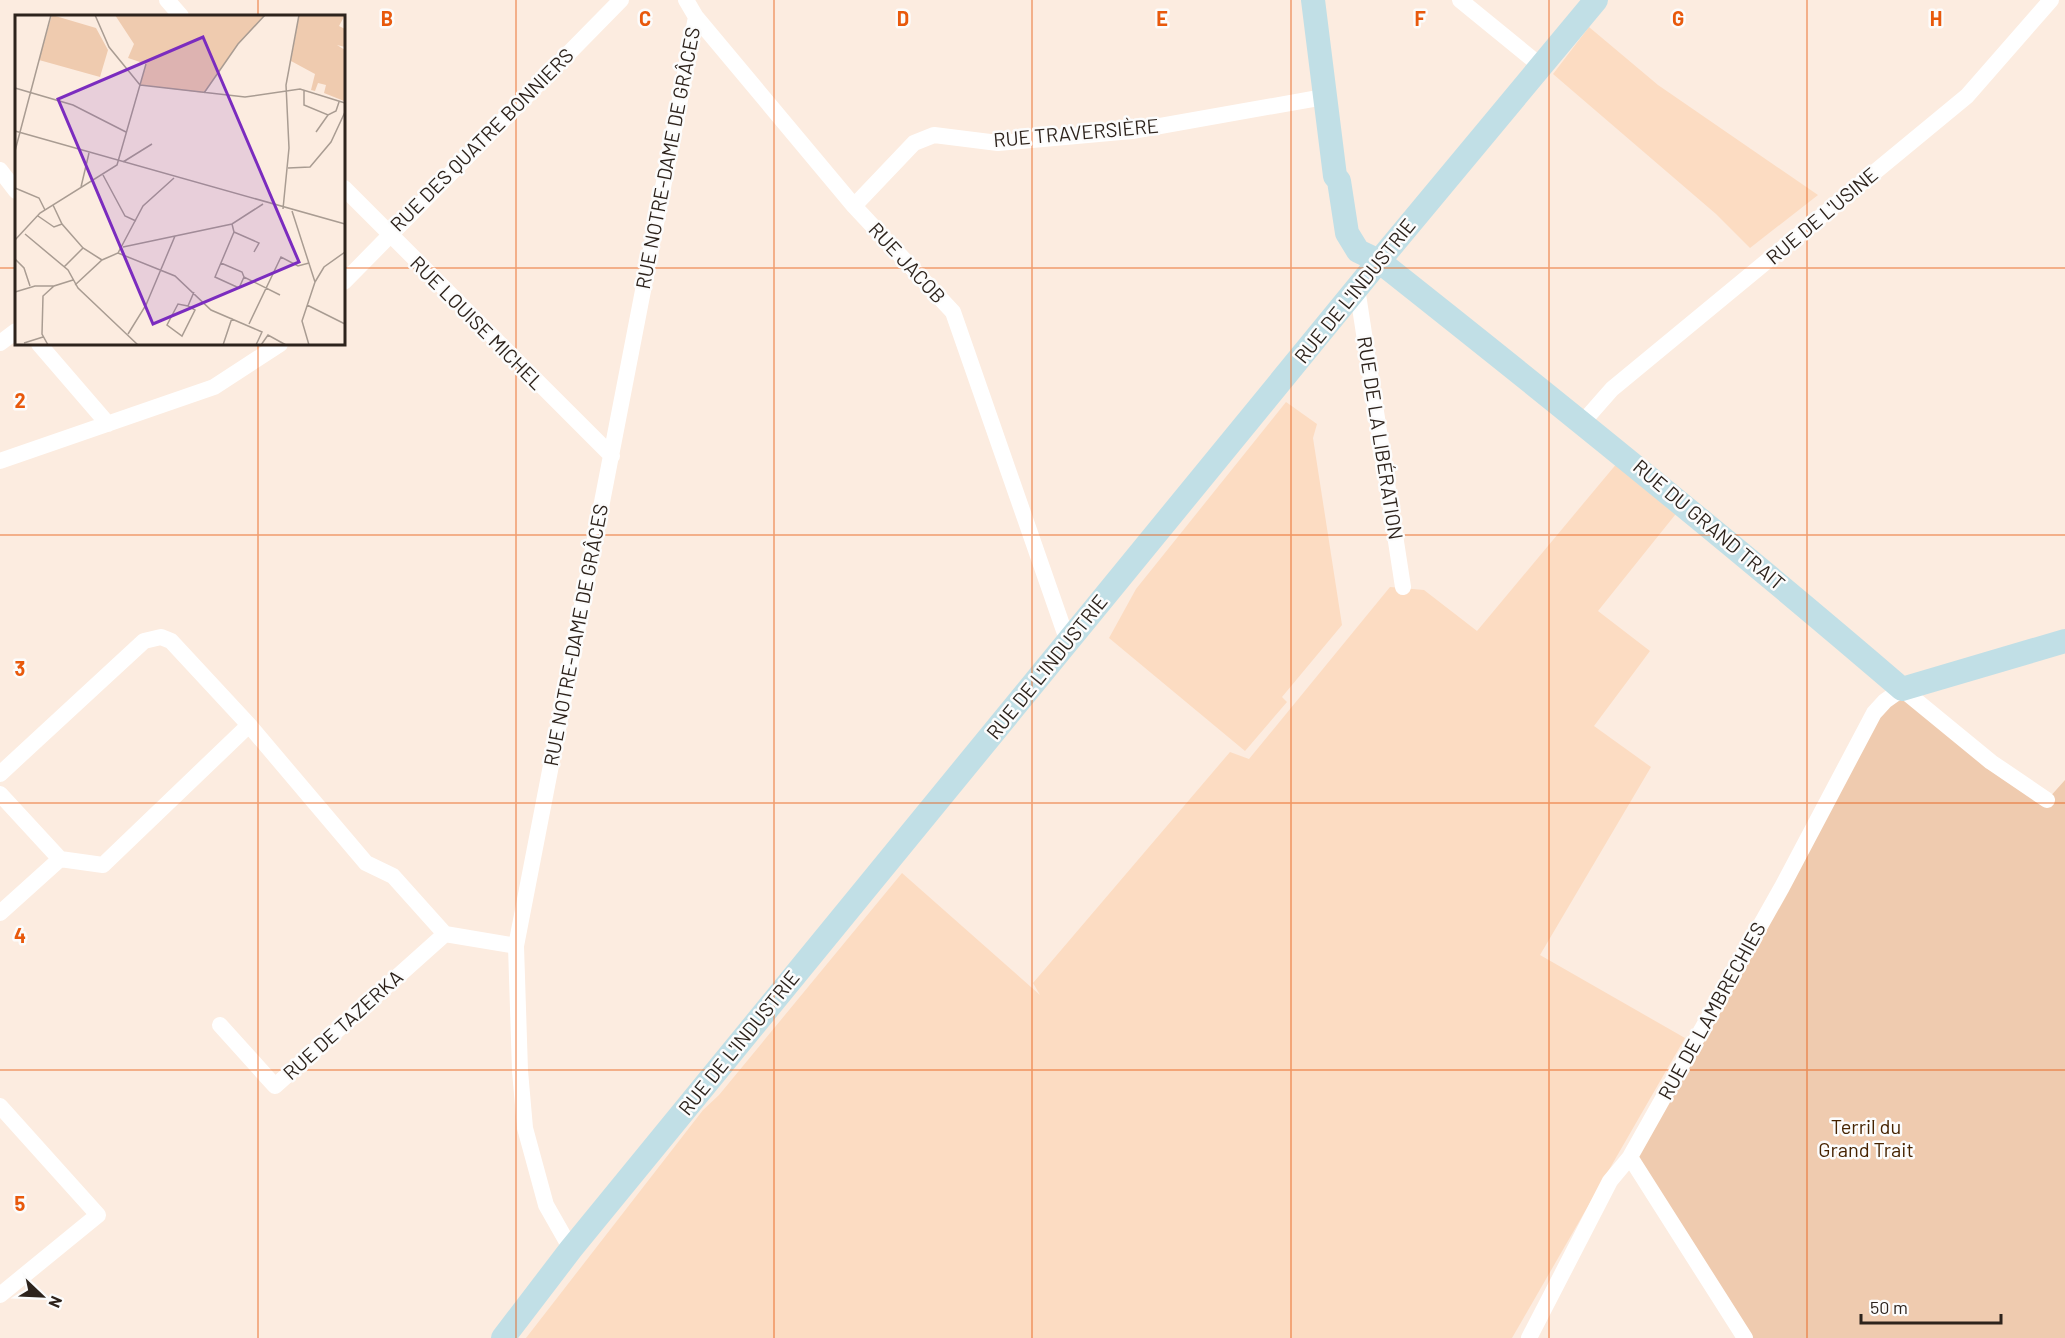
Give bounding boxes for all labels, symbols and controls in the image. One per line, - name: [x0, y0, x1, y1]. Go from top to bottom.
- text: B: [381, 6, 393, 30]
- text: C: [639, 6, 651, 30]
- text: D: [897, 6, 909, 30]
- text: E: [1156, 6, 1168, 30]
- text: F: [1414, 6, 1426, 30]
- text: G: [1672, 6, 1684, 30]
- text: H: [1930, 6, 1942, 30]
- inset map: [15, 15, 345, 345]
- street label: RUE NOTRE-DAME DE GRÂCES: [630, 25, 704, 291]
- street label: RUE DES QUATRE BONNIERS: [385, 43, 578, 236]
- street label: RUE TRAVERSIÈRE: [992, 113, 1160, 151]
- street label: RUE DE L'USINE: [1761, 162, 1882, 269]
- street label: RUE DE L'INDUSTRIE: [1289, 213, 1420, 367]
- street label: RUE JACOB: [864, 217, 951, 308]
- street label: RUE LOUISE MICHEL: [406, 250, 550, 394]
- street label: RUE DE LA LIBÉRATION: [1353, 334, 1409, 541]
- text: 2: [14, 388, 26, 412]
- street label: RUE DU GRAND TRAIT: [1629, 454, 1790, 595]
- street label: RUE NOTRE-DAME DE GRÂCES: [538, 502, 612, 768]
- street label: RUE DE L'INDUSTRIE: [981, 589, 1112, 743]
- text: 3: [15, 656, 25, 680]
- street label: RUE DE LAMBRECHIES: [1652, 917, 1770, 1104]
- text: 4: [14, 923, 26, 947]
- street label: RUE DE TAZERKA: [278, 964, 407, 1084]
- street label: RUE DE L'INDUSTRIE: [673, 965, 804, 1119]
- park label: Terril du Grand Trait: [1818, 1114, 1914, 1161]
- text: 5: [15, 1191, 26, 1215]
- north arrow: [12, 1266, 72, 1326]
- scale bar: [1861, 1287, 2000, 1325]
- text: N: [45, 1293, 67, 1311]
- text: 50 m: [1870, 1296, 1908, 1318]

